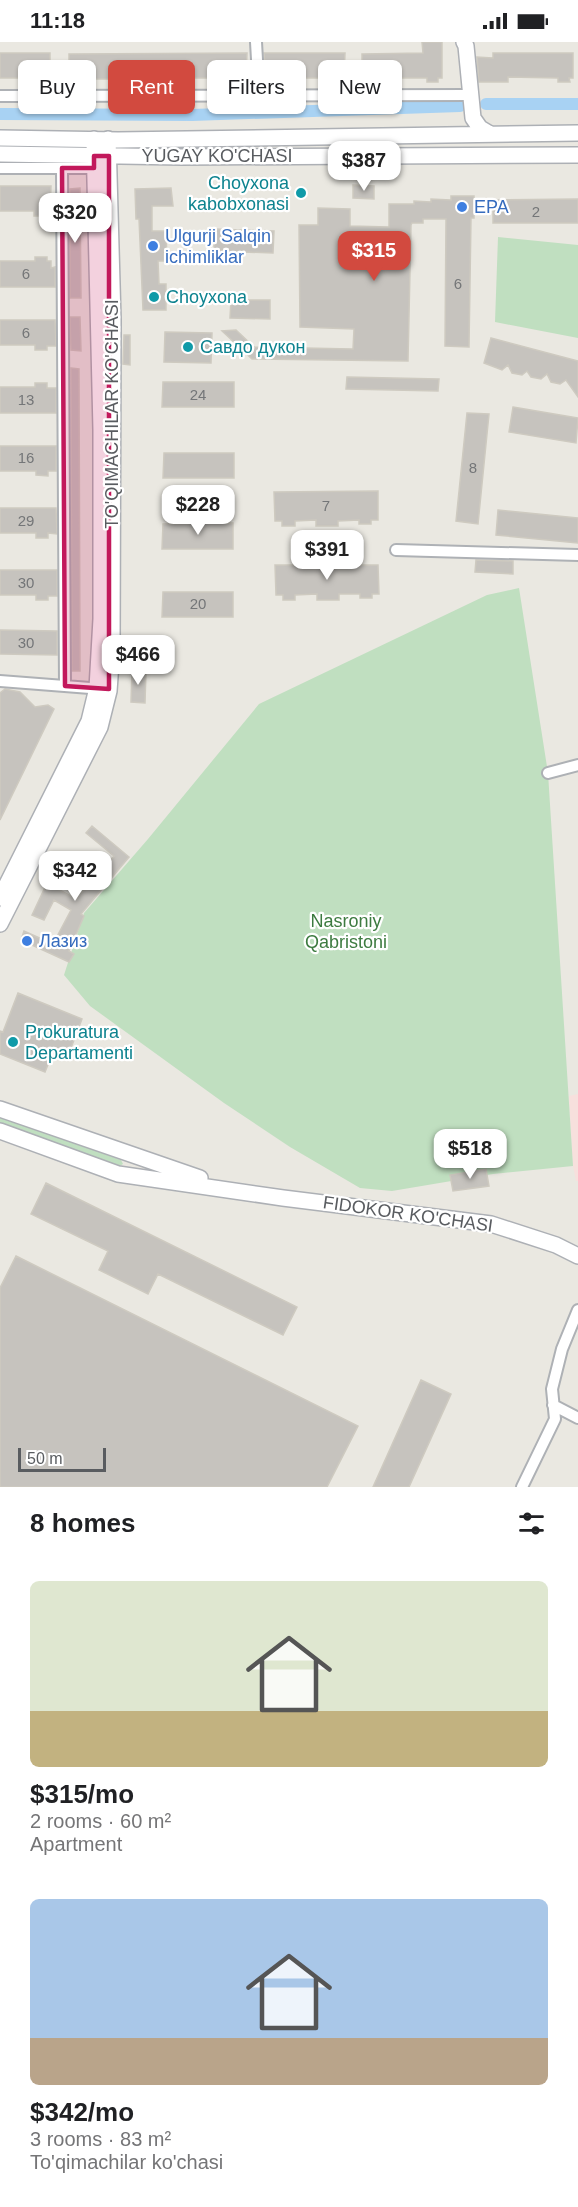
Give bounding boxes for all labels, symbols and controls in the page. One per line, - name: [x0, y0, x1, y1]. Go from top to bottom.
- text: 11:18: [30, 8, 85, 33]
- chip: Buy: [18, 60, 96, 114]
- chip: Rent: [108, 60, 195, 114]
- chip: Filters: [207, 60, 306, 114]
- chip: New: [318, 60, 402, 114]
- pin: $387: [328, 141, 400, 192]
- street label: YUGAY KO'CHASI: [142, 146, 292, 166]
- text: $387: [342, 149, 386, 171]
- place label: Choyxona kabobxonasi: [188, 173, 290, 214]
- marker: Choyxona kabobxonasi: [294, 186, 308, 200]
- pin: $320: [39, 193, 111, 244]
- place label: EPA: [474, 197, 509, 217]
- marker: EPA: [455, 200, 469, 214]
- text: $320: [53, 201, 97, 223]
- house number: 2: [532, 203, 540, 220]
- place label: Ulgurji Salqin ichimliklar: [165, 226, 271, 267]
- pin: $315: [338, 231, 410, 282]
- marker: Ulgurji Salqin ichimliklar: [146, 239, 160, 253]
- text: $315: [352, 239, 396, 261]
- house number: 6: [22, 265, 30, 282]
- house number: 6: [454, 275, 462, 292]
- place label: Choyxona: [166, 287, 248, 307]
- marker: Choyxona: [147, 290, 161, 304]
- street label: TO'QIMACHILAR KO'CHASI: [102, 299, 122, 529]
- house number: 6: [22, 324, 30, 341]
- place label: Cавдо дукон: [200, 337, 305, 357]
- marker: Cавдо дукон: [181, 340, 195, 354]
- house number: 24: [190, 386, 206, 403]
- house number: 13: [18, 391, 34, 408]
- house number: 16: [18, 449, 34, 466]
- house number: 8: [469, 459, 477, 476]
- pin: $228: [162, 485, 234, 536]
- text: $228: [176, 493, 220, 515]
- house number: 7: [322, 497, 330, 514]
- house number: 29: [18, 512, 34, 529]
- pin: $391: [291, 530, 363, 581]
- text: $391: [305, 538, 349, 560]
- house number: 30: [18, 574, 34, 591]
- house number: 20: [190, 595, 206, 612]
- house number: 30: [18, 634, 34, 651]
- pin: $466: [102, 635, 174, 686]
- text: $466: [116, 643, 160, 665]
- pin: $342: [39, 851, 111, 902]
- text: $342: [53, 859, 97, 881]
- park label: Nasroniy Qabristoni: [305, 911, 387, 952]
- place label: Лазиз: [39, 931, 87, 951]
- marker: Лазиз: [20, 934, 34, 948]
- place label: Prokuratura Departamenti: [25, 1022, 133, 1063]
- marker: Prokuratura Departamenti: [6, 1035, 20, 1049]
- pin: $518: [434, 1129, 506, 1180]
- text: $518: [448, 1137, 492, 1159]
- street label: FIDOKOR KO'CHASI: [322, 1192, 494, 1236]
- scale bar: [18, 1445, 106, 1472]
- text: 50 m: [27, 1450, 63, 1467]
- icon: filters: [515, 1507, 548, 1540]
- text: 8 homes: [30, 1508, 136, 1538]
- icon: home: [235, 1620, 343, 1728]
- text: $315/mo: [30, 1779, 134, 1809]
- text: 2 rooms · 60 m²: [30, 1810, 171, 1832]
- text: Apartment: [30, 1833, 122, 1855]
- icon: home: [235, 1938, 343, 2046]
- text: $342/mo: [30, 2097, 134, 2127]
- text: 3 rooms · 83 m²: [30, 2128, 171, 2150]
- text: To'qimachilar ko'chasi: [30, 2151, 223, 2173]

